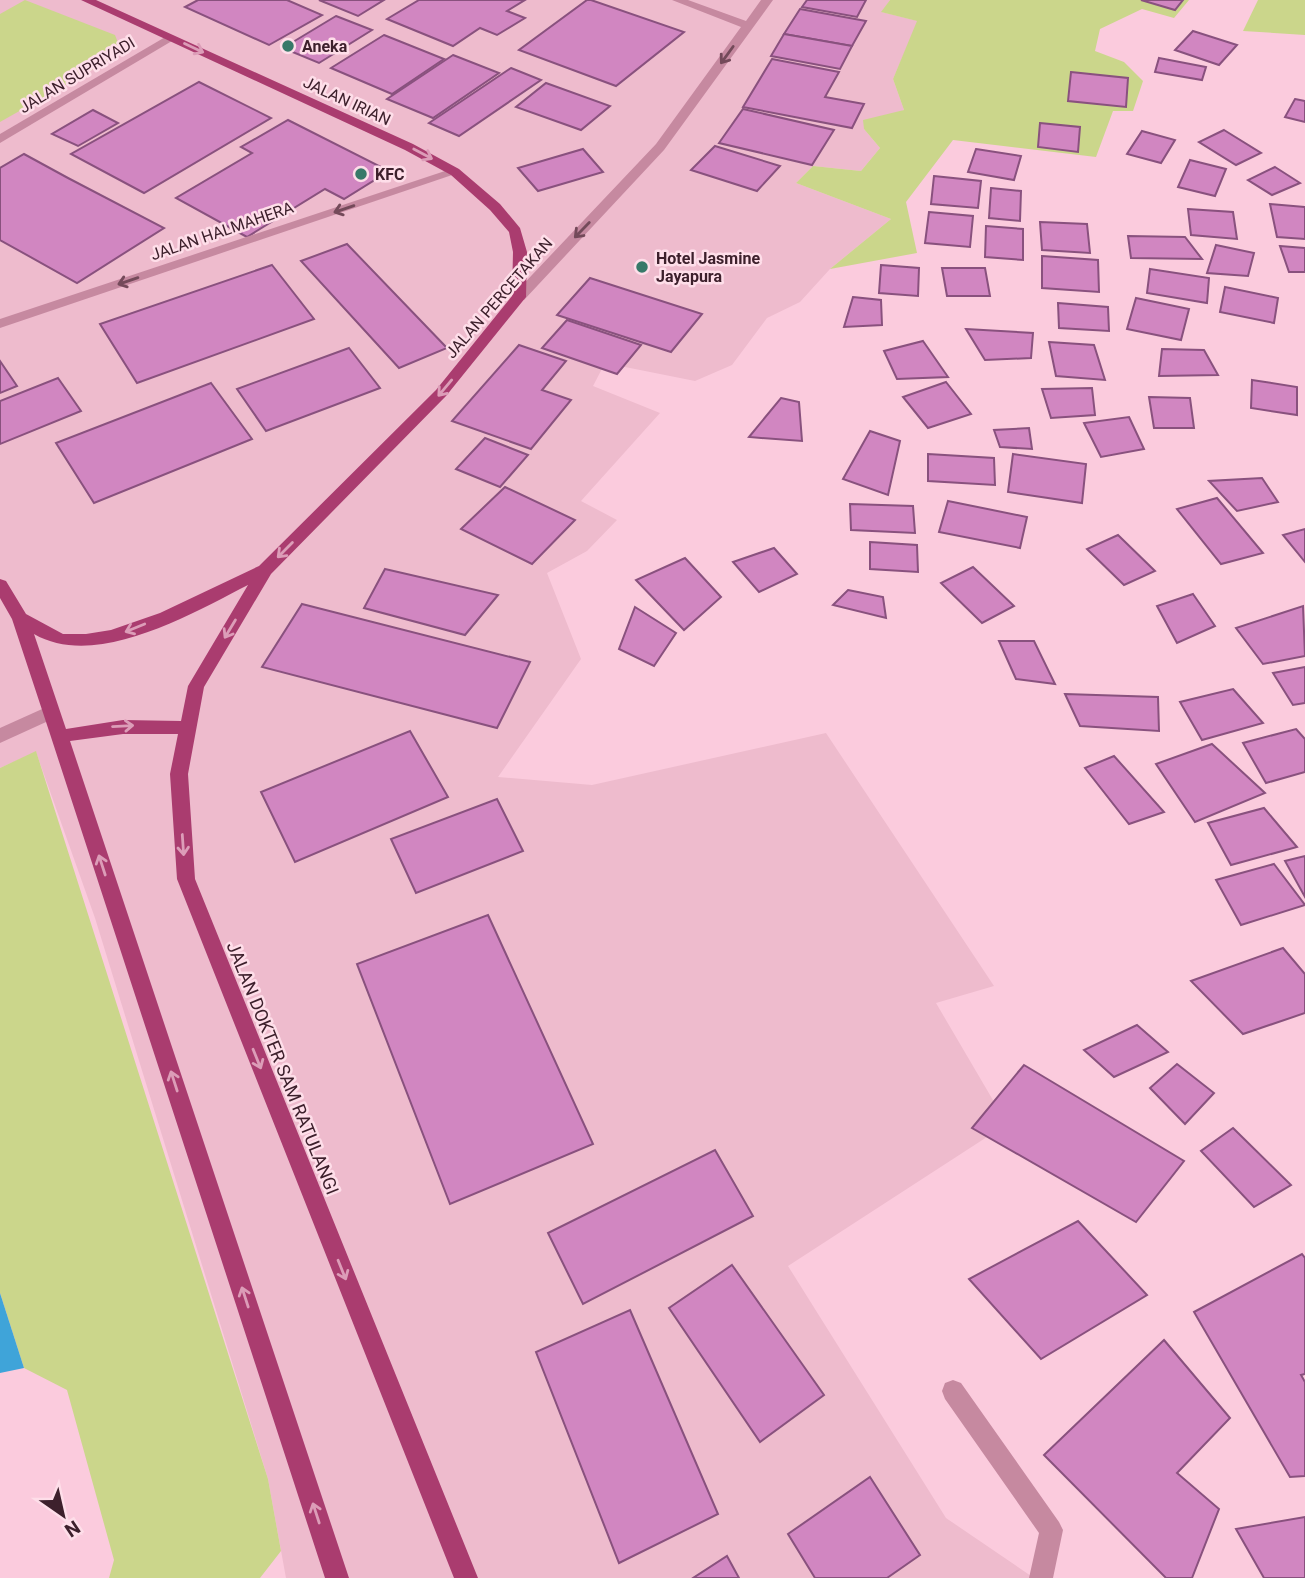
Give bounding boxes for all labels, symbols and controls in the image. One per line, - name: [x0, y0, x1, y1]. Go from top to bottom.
- street label: JALAN SUPRIYADI: [16, 33, 138, 117]
- place label: Aneka: [302, 37, 348, 56]
- marker: Aneka: [280, 38, 296, 54]
- one-way arrow: [183, 42, 204, 56]
- one-way arrow: [720, 45, 734, 64]
- street label: JALAN IRIAN: [300, 72, 394, 130]
- one-way arrow: [412, 147, 432, 161]
- place label: KFC: [375, 165, 404, 184]
- marker: KFC: [353, 166, 369, 182]
- street label: JALAN HALMAHERA: [148, 197, 296, 264]
- one-way arrow: [333, 204, 355, 216]
- one-way arrow: [574, 221, 591, 238]
- street label: JALAN PERCETAKAN: [441, 234, 557, 362]
- place label: Hotel Jasmine Jayapura: [656, 249, 760, 286]
- marker: Hotel Jasmine Jayapura: [634, 259, 650, 275]
- one-way arrow: [117, 275, 139, 288]
- one-way arrow: [437, 379, 453, 397]
- one-way arrow: [277, 541, 294, 558]
- one-way arrow: [223, 618, 236, 639]
- one-way arrow: [125, 622, 147, 635]
- one-way arrow: [111, 719, 134, 732]
- one-way arrow: [177, 834, 190, 857]
- one-way arrow: [95, 854, 108, 876]
- street label: JALAN DOKTER SAM RATULANGI: [223, 939, 343, 1197]
- one-way arrow: [252, 1048, 265, 1069]
- one-way arrow: [166, 1070, 179, 1092]
- one-way arrow: [336, 1259, 349, 1281]
- one-way arrow: [238, 1286, 251, 1308]
- north arrow: [28, 1480, 98, 1550]
- one-way arrow: [309, 1503, 321, 1525]
- text: N: [60, 1515, 84, 1542]

